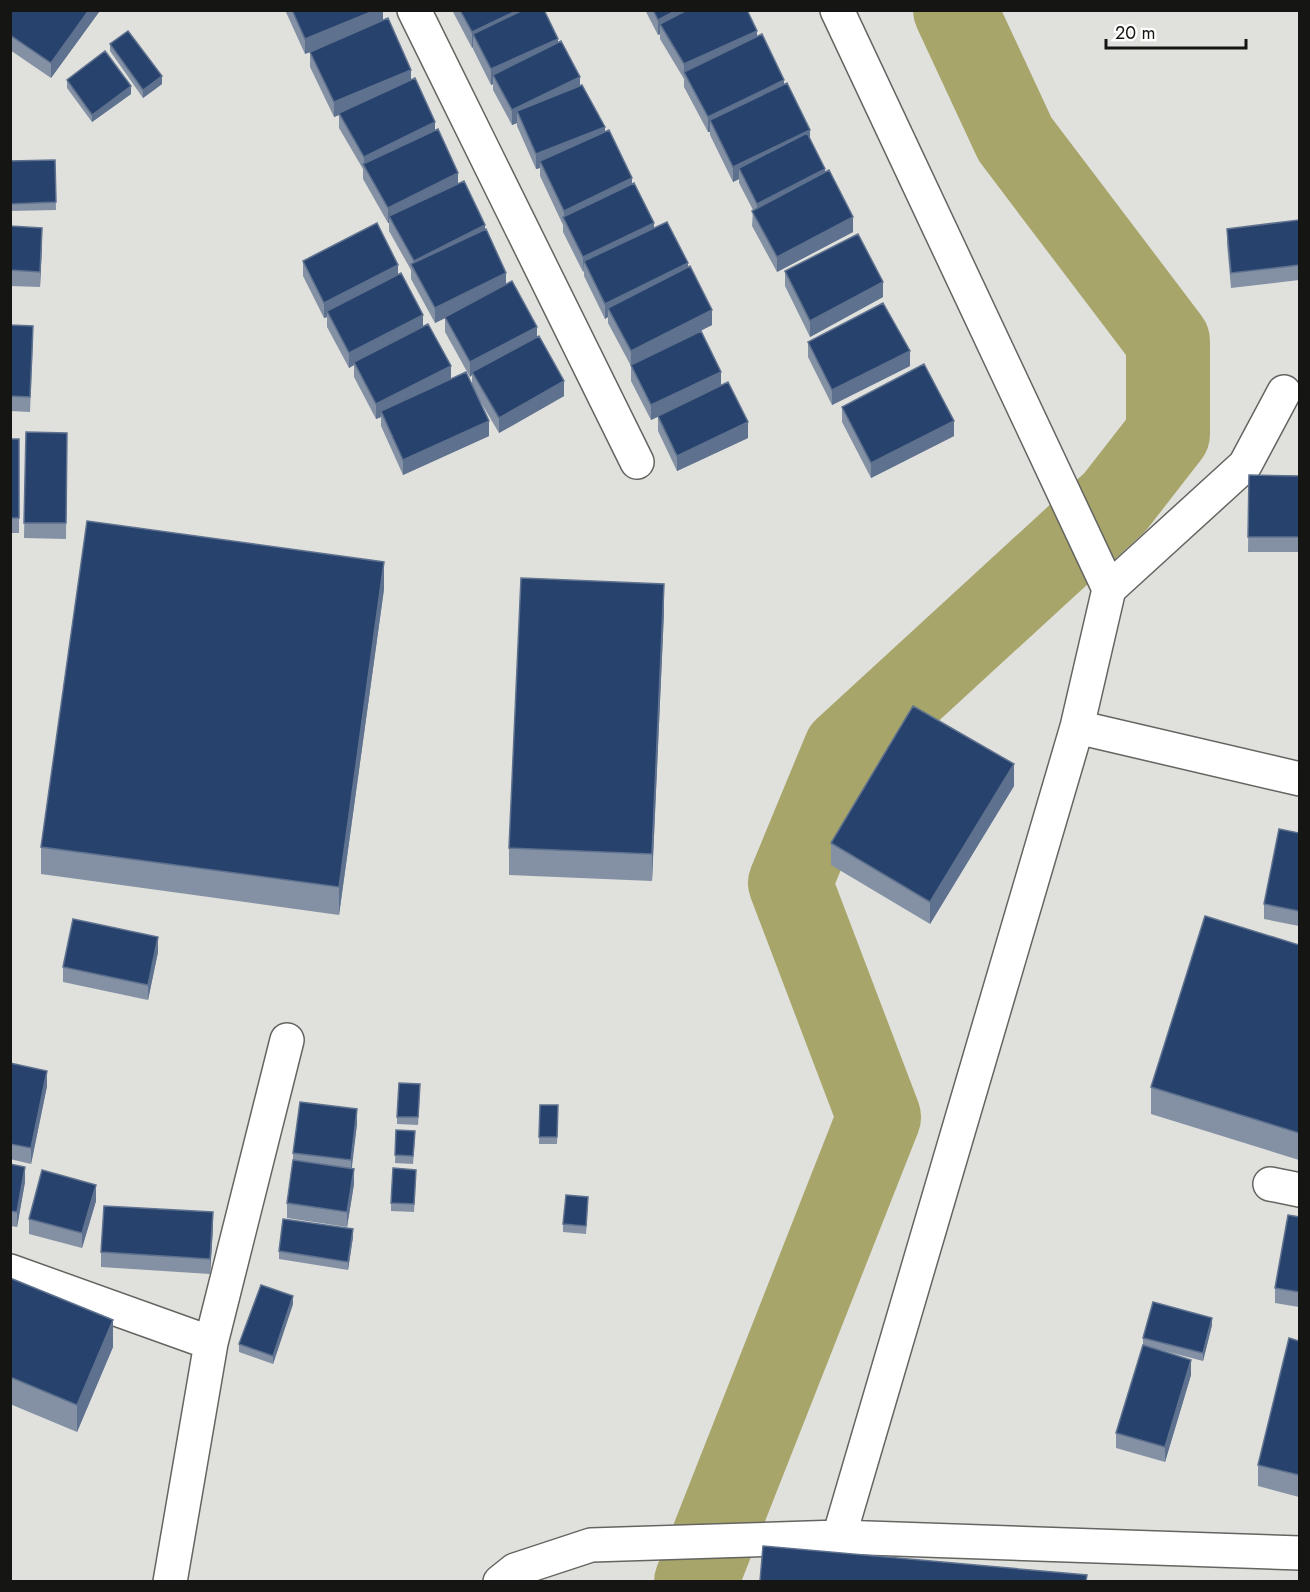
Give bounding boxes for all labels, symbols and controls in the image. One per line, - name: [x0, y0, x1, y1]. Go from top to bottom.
- scale bar: [1106, 12, 1246, 50]
- text: 20 m: [1115, 20, 1155, 46]

